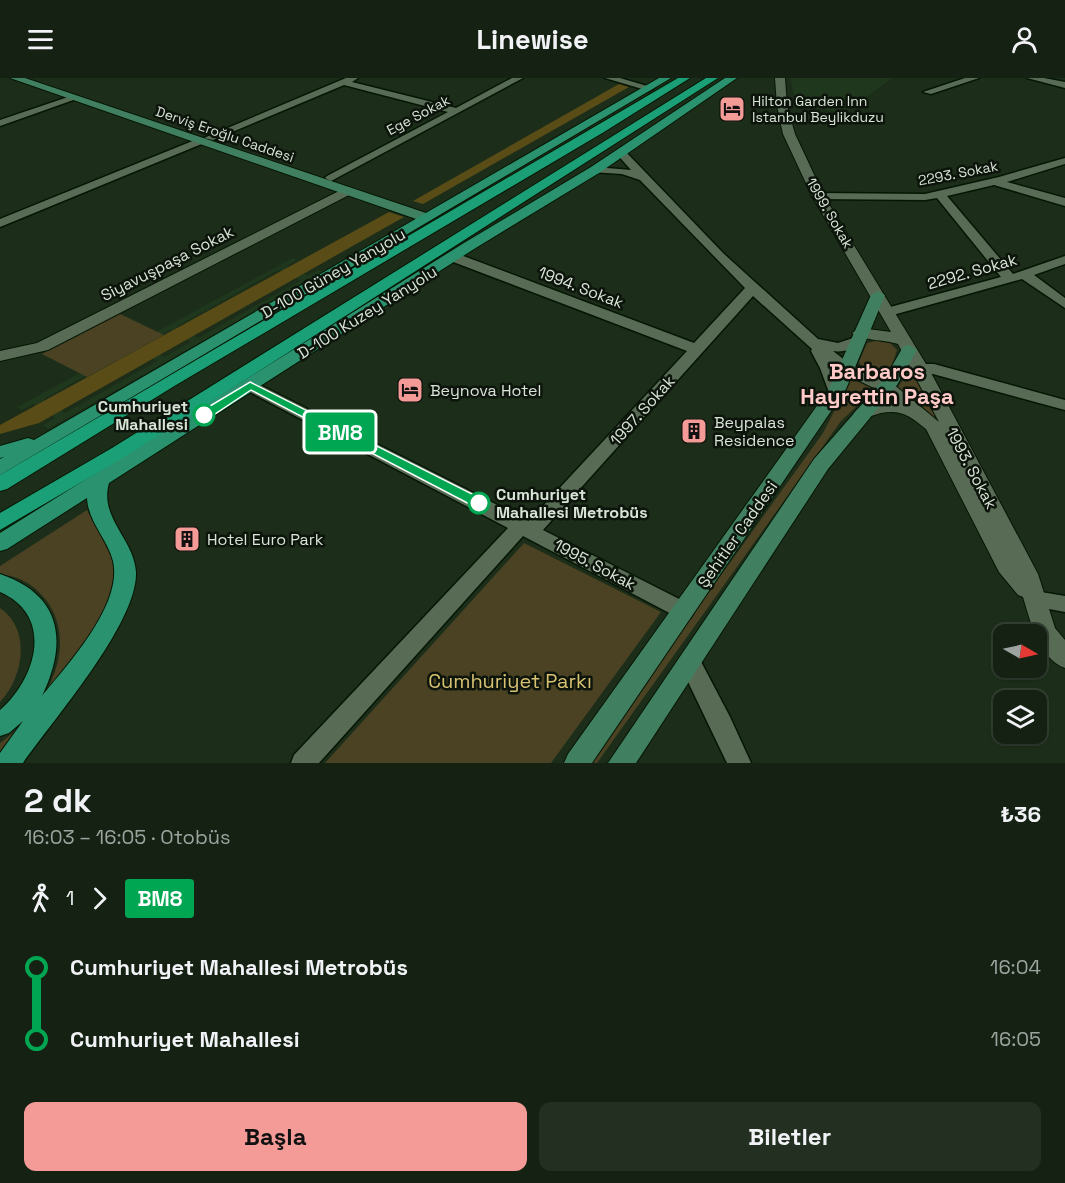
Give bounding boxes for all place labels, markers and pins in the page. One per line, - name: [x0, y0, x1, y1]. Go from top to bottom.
- place label: Hilton Garden Inn Istanbul Beylikduzu: [752, 92, 884, 126]
- hotel icon: Hilton Garden Inn Istanbul Beylikduzu: [717, 94, 747, 124]
- hotel icon: Beynova Hotel: [395, 375, 425, 405]
- place label: Beynova Hotel: [430, 380, 541, 401]
- place label: Cumhuriyet Mahallesi: [98, 396, 188, 435]
- marker: Cumhuriyet Mahallesi: [193, 404, 215, 426]
- place label: Beypalas Residence: [714, 412, 795, 451]
- building icon: Beypalas Residence: [679, 416, 709, 446]
- place label: Cumhuriyet Mahallesi Metrobüs: [496, 484, 648, 523]
- marker: Cumhuriyet Mahallesi Metrobüs: [468, 492, 490, 514]
- building icon: Hotel Euro Park: [172, 524, 202, 554]
- place label: Hotel Euro Park: [207, 529, 324, 550]

